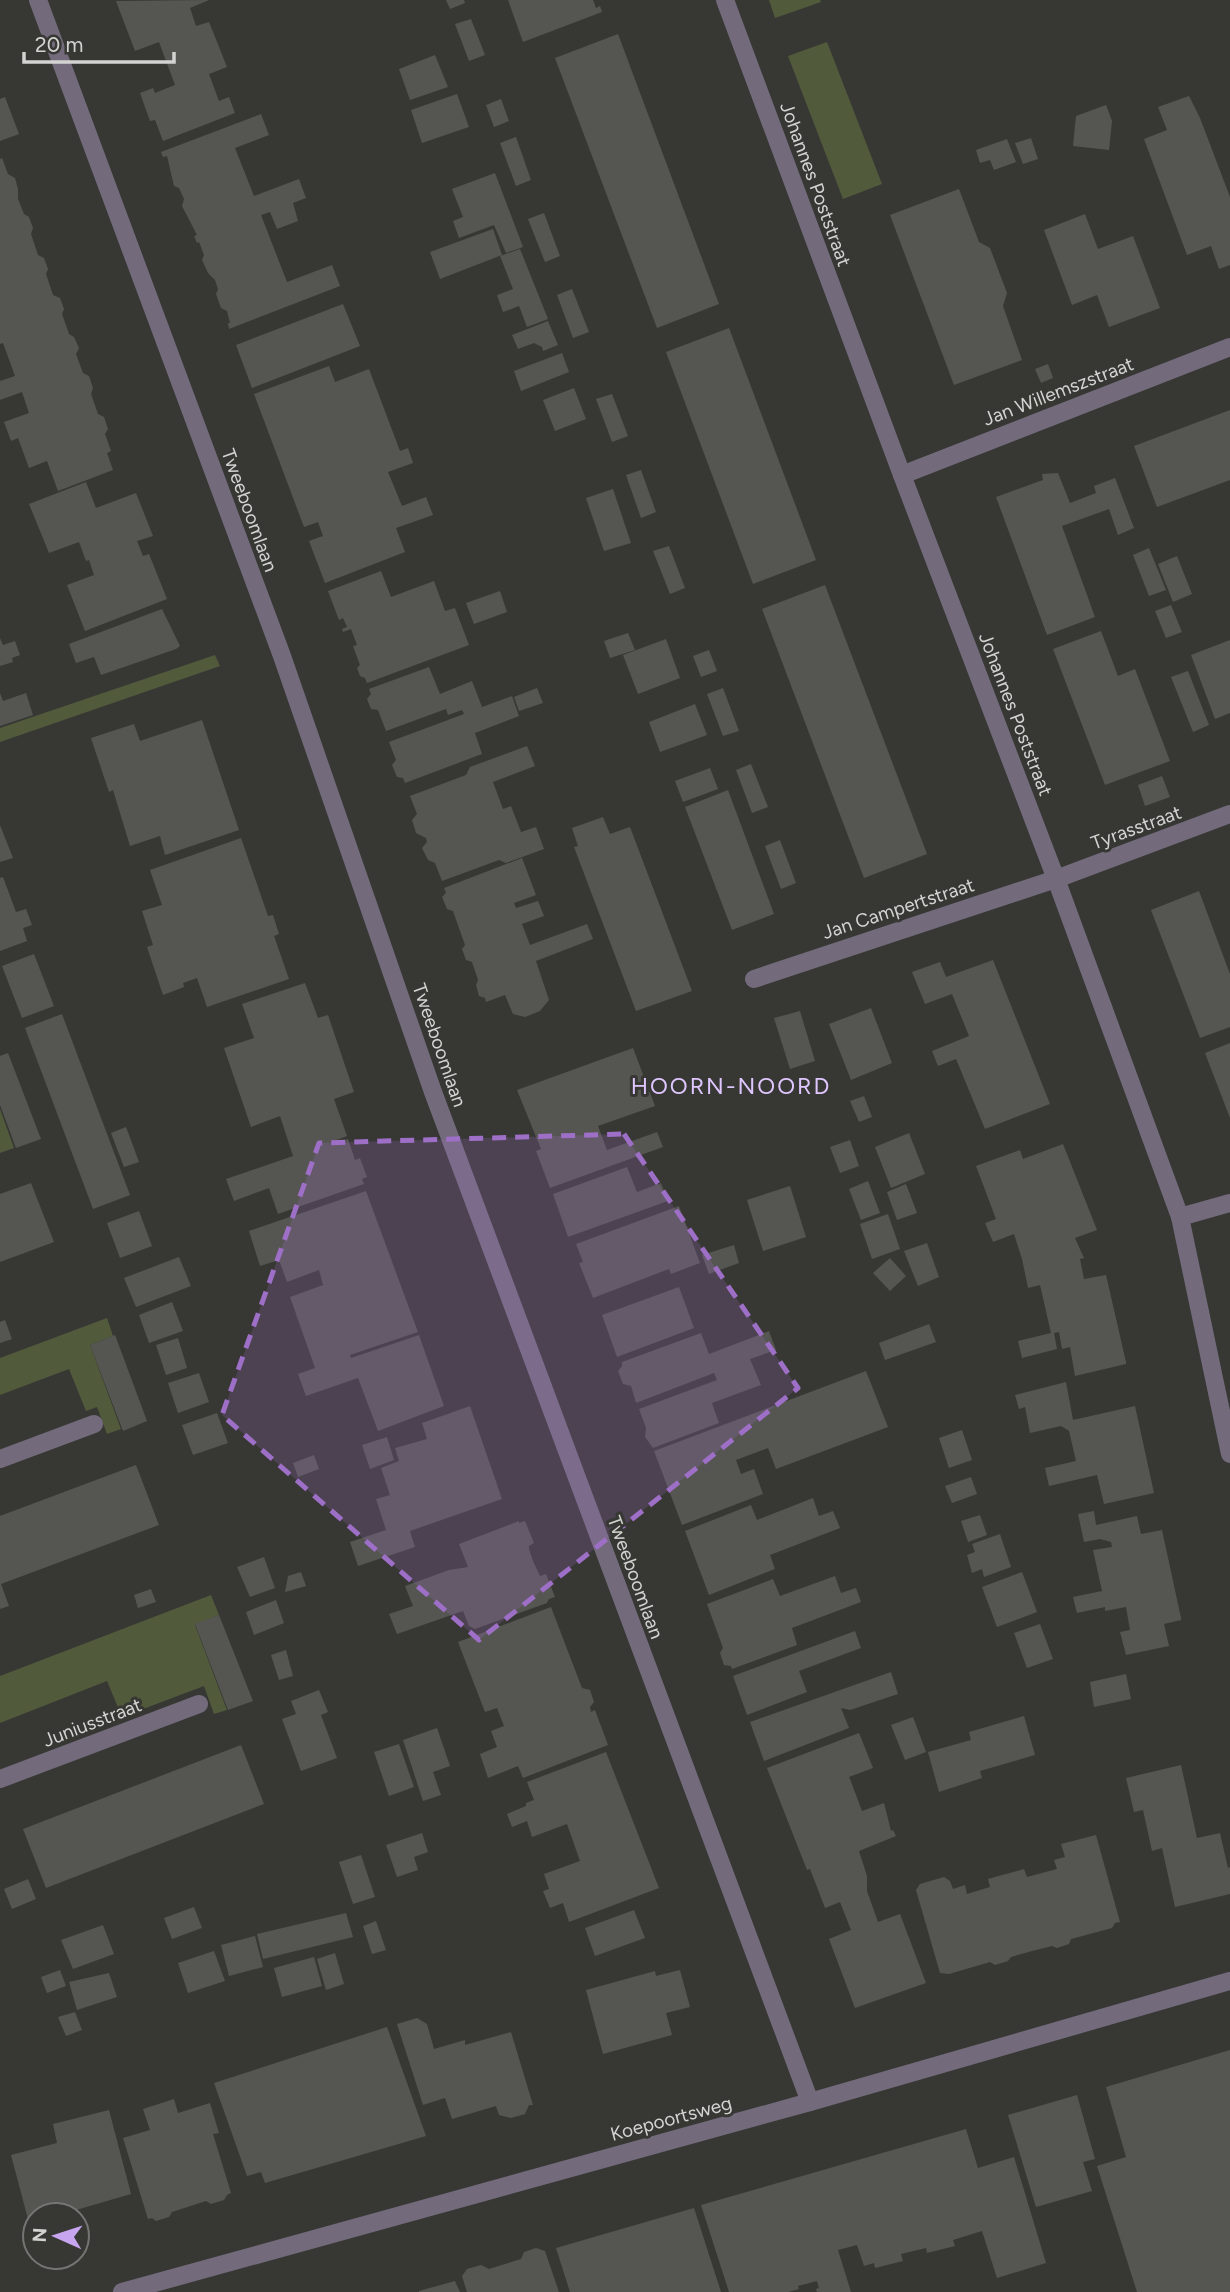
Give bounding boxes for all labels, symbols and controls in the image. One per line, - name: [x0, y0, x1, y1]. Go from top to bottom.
- scale bar: [24, 21, 175, 65]
- text: 20 m: [35, 32, 83, 57]
- street label: Johannes Poststraat: [775, 99, 856, 269]
- street label: Jan Willemszstraat: [980, 352, 1137, 431]
- street label: Tweeboomlaan: [217, 446, 282, 575]
- street label: Johannes Poststraat: [974, 629, 1057, 799]
- street label: Tyrasstraat: [1088, 801, 1184, 854]
- street label: Jan Campertstraat: [819, 873, 977, 944]
- street label: Tweeboomlaan: [408, 980, 471, 1110]
- district label: HOORN-NOORD: [631, 1072, 831, 1100]
- street label: Tweeboomlaan: [603, 1513, 668, 1642]
- street label: Juniusstraat: [40, 1693, 145, 1752]
- street label: Koepoortsweg: [608, 2091, 734, 2146]
- north arrow: [21, 2201, 91, 2271]
- text: N: [28, 2227, 51, 2243]

